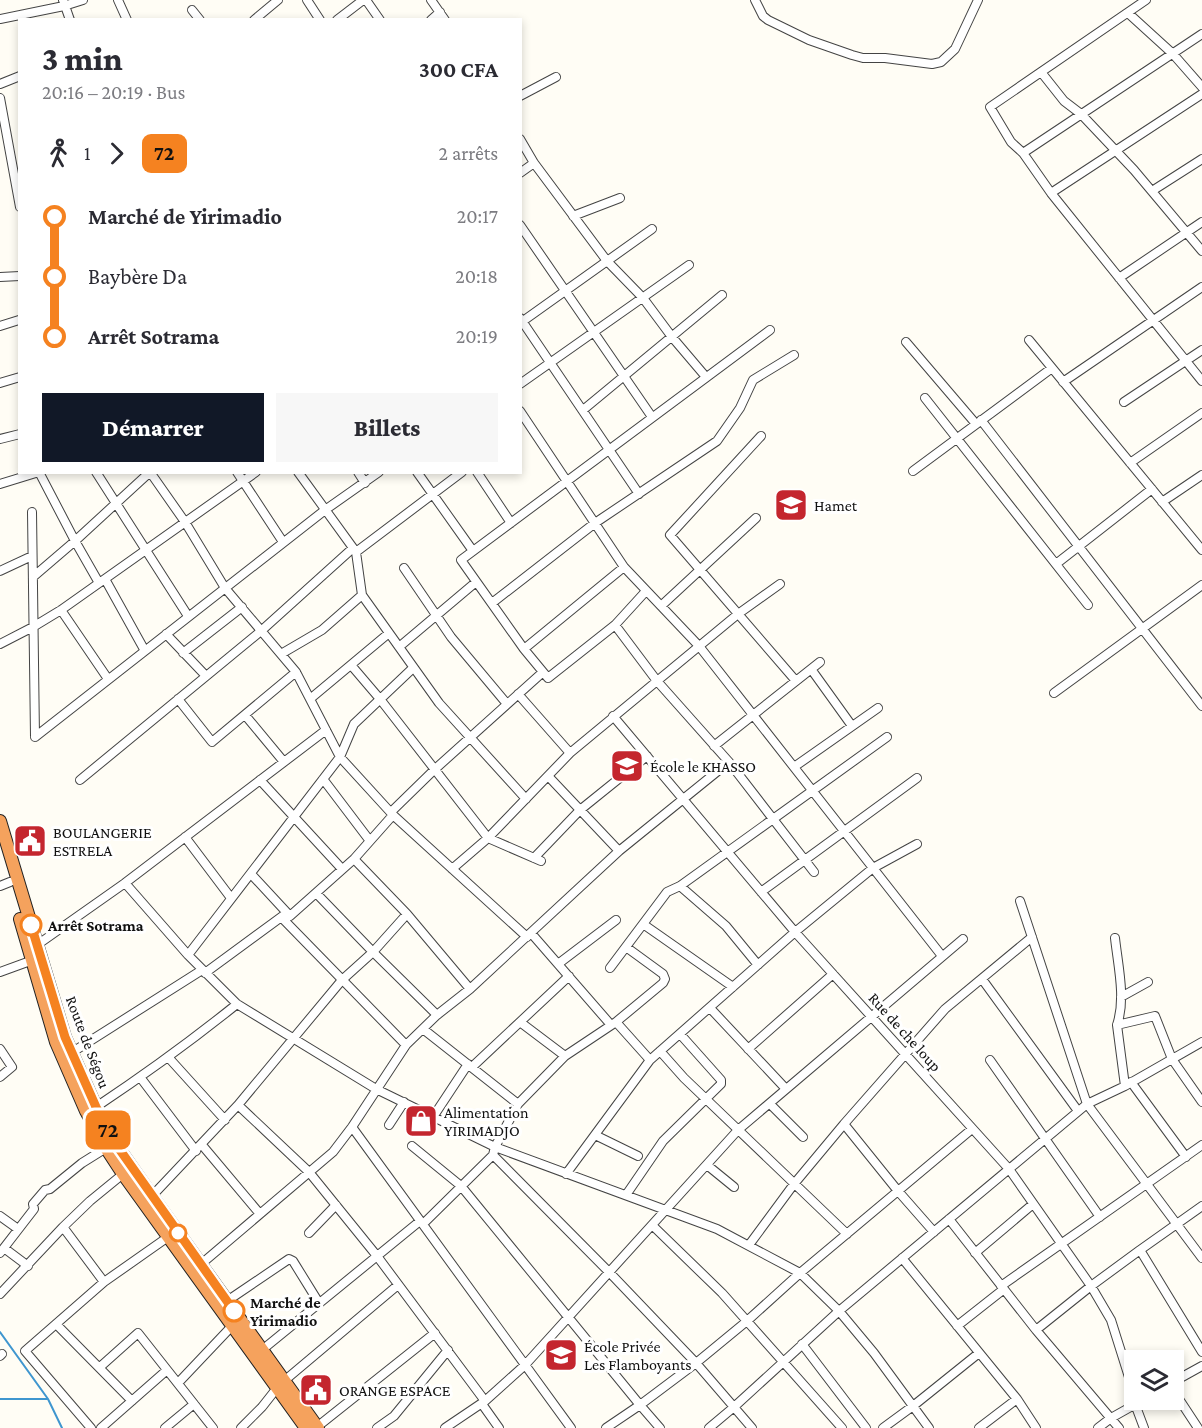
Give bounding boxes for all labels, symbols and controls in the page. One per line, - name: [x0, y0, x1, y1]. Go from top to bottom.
- text: 3 min: [42, 40, 123, 77]
- text: 300 CFA: [419, 57, 498, 82]
- text: 20:16 – 20:19 · Bus: [42, 81, 185, 103]
- icon: walk: [42, 137, 75, 170]
- icon: forward: [100, 137, 133, 170]
- text: 72: [154, 141, 175, 165]
- text: 1: [84, 142, 91, 164]
- text: 2 arrêts: [439, 142, 498, 164]
- text: Marché de Yirimadio: [88, 204, 282, 229]
- text: 20:17: [457, 205, 498, 227]
- text: Baybère Da: [88, 264, 187, 289]
- text: 20:18: [455, 265, 498, 287]
- text: Arrêt Sotrama: [88, 324, 219, 349]
- text: 20:19: [456, 325, 498, 347]
- button: Démarrer: [42, 393, 264, 462]
- button: Billets: [276, 393, 498, 462]
- school or university icon: Hamet: [773, 487, 809, 523]
- place label: Hamet: [814, 497, 858, 514]
- school or university icon: École le KHASSO: [609, 748, 645, 784]
- place label: École le KHASSO: [650, 758, 756, 775]
- public building icon: BOULANGERIE ESTRELA: [12, 823, 48, 859]
- place label: BOULANGERIE ESTRELA: [53, 824, 152, 859]
- marker: Arrêt Sotrama: [20, 914, 42, 936]
- place label: Arrêt Sotrama: [47, 917, 144, 934]
- street label: Rue de che loup: [865, 989, 945, 1075]
- street label: Route de Ségou: [62, 994, 114, 1091]
- shop icon: Alimentation YIRIMADJO: [403, 1103, 439, 1139]
- place label: Alimentation YIRIMADJO: [444, 1104, 529, 1140]
- line badge: 72: [81, 1110, 135, 1150]
- text: 72: [98, 1118, 118, 1142]
- unlabelled marker: [169, 1224, 187, 1242]
- place label: Marché de Yirimadio: [250, 1294, 321, 1329]
- marker: Marché de Yirimadio: [223, 1300, 245, 1322]
- school or university icon: École Privée Les Flamboyants: [543, 1337, 579, 1373]
- place label: École Privée Les Flamboyants: [584, 1338, 691, 1374]
- map controls: [1124, 1350, 1184, 1410]
- button: layers: [1124, 1350, 1184, 1410]
- public building icon: ORANGE ESPACE: [298, 1372, 334, 1408]
- place label: ORANGE ESPACE: [339, 1382, 451, 1399]

